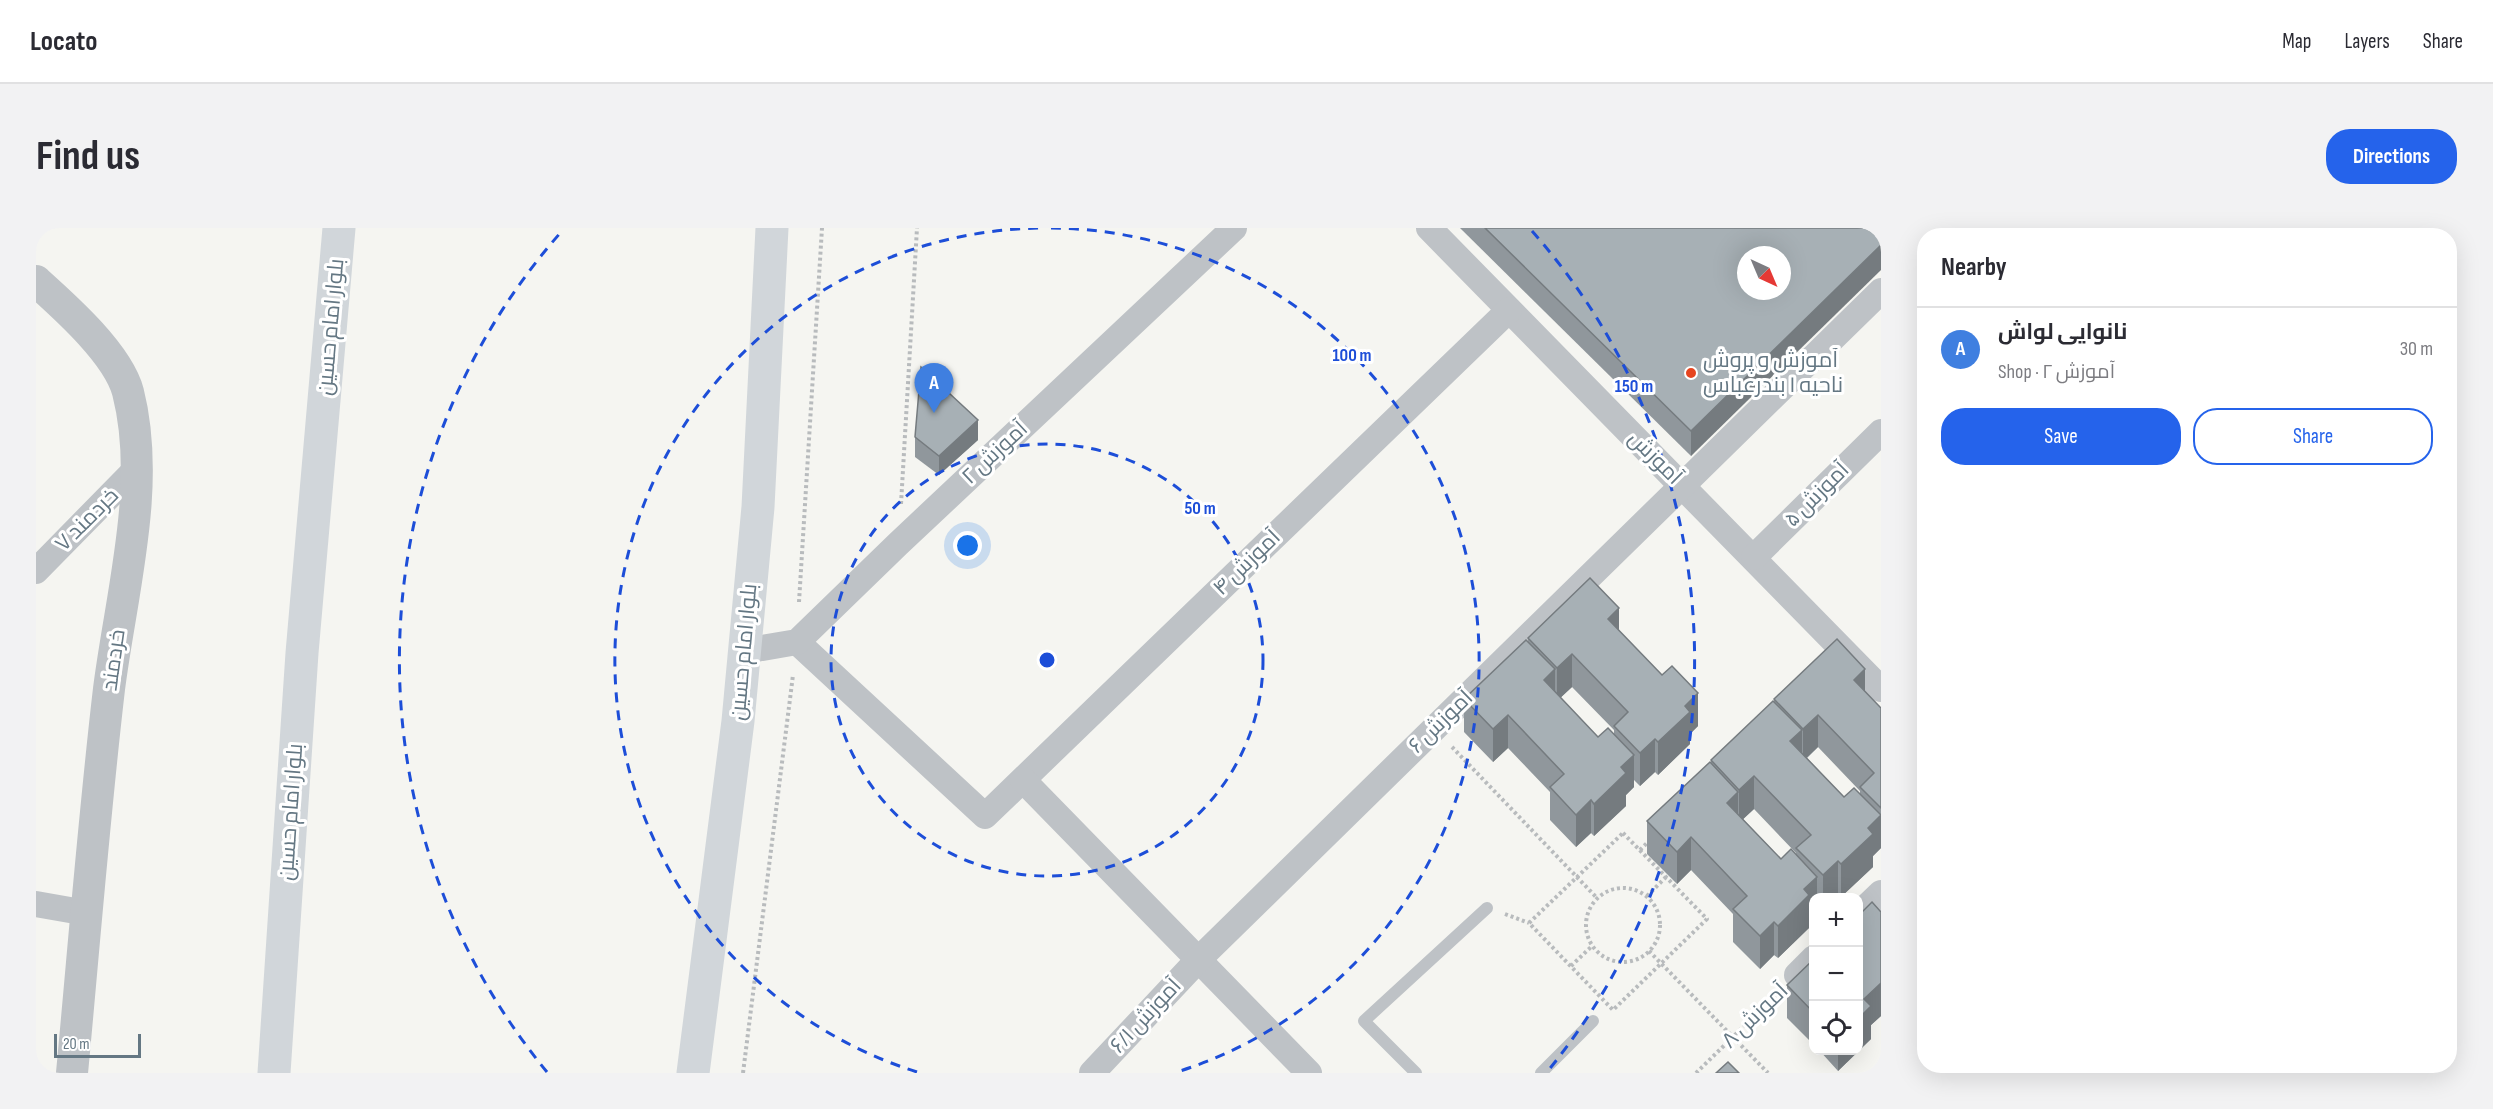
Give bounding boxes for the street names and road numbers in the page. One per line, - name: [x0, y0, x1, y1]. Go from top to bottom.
- street label: بلوار امام حسین: [312, 257, 351, 397]
- street label: آموزش ۲: [956, 416, 1034, 490]
- street label: آموزش: [1622, 425, 1688, 491]
- street label: آموزش ۵: [1779, 457, 1855, 533]
- street label: خردمند ۷: [50, 483, 124, 557]
- street label: آموزش ۴: [1208, 524, 1286, 602]
- street label: بلوار امام حسین: [725, 582, 764, 722]
- street label: خردمند: [96, 628, 132, 692]
- street label: آموزش ۶: [1403, 685, 1479, 759]
- street label: بلوار امام حسین: [273, 743, 310, 882]
- street label: آموزش ۶/۱: [1105, 973, 1187, 1059]
- street label: آموزش ۸: [1716, 978, 1794, 1054]

